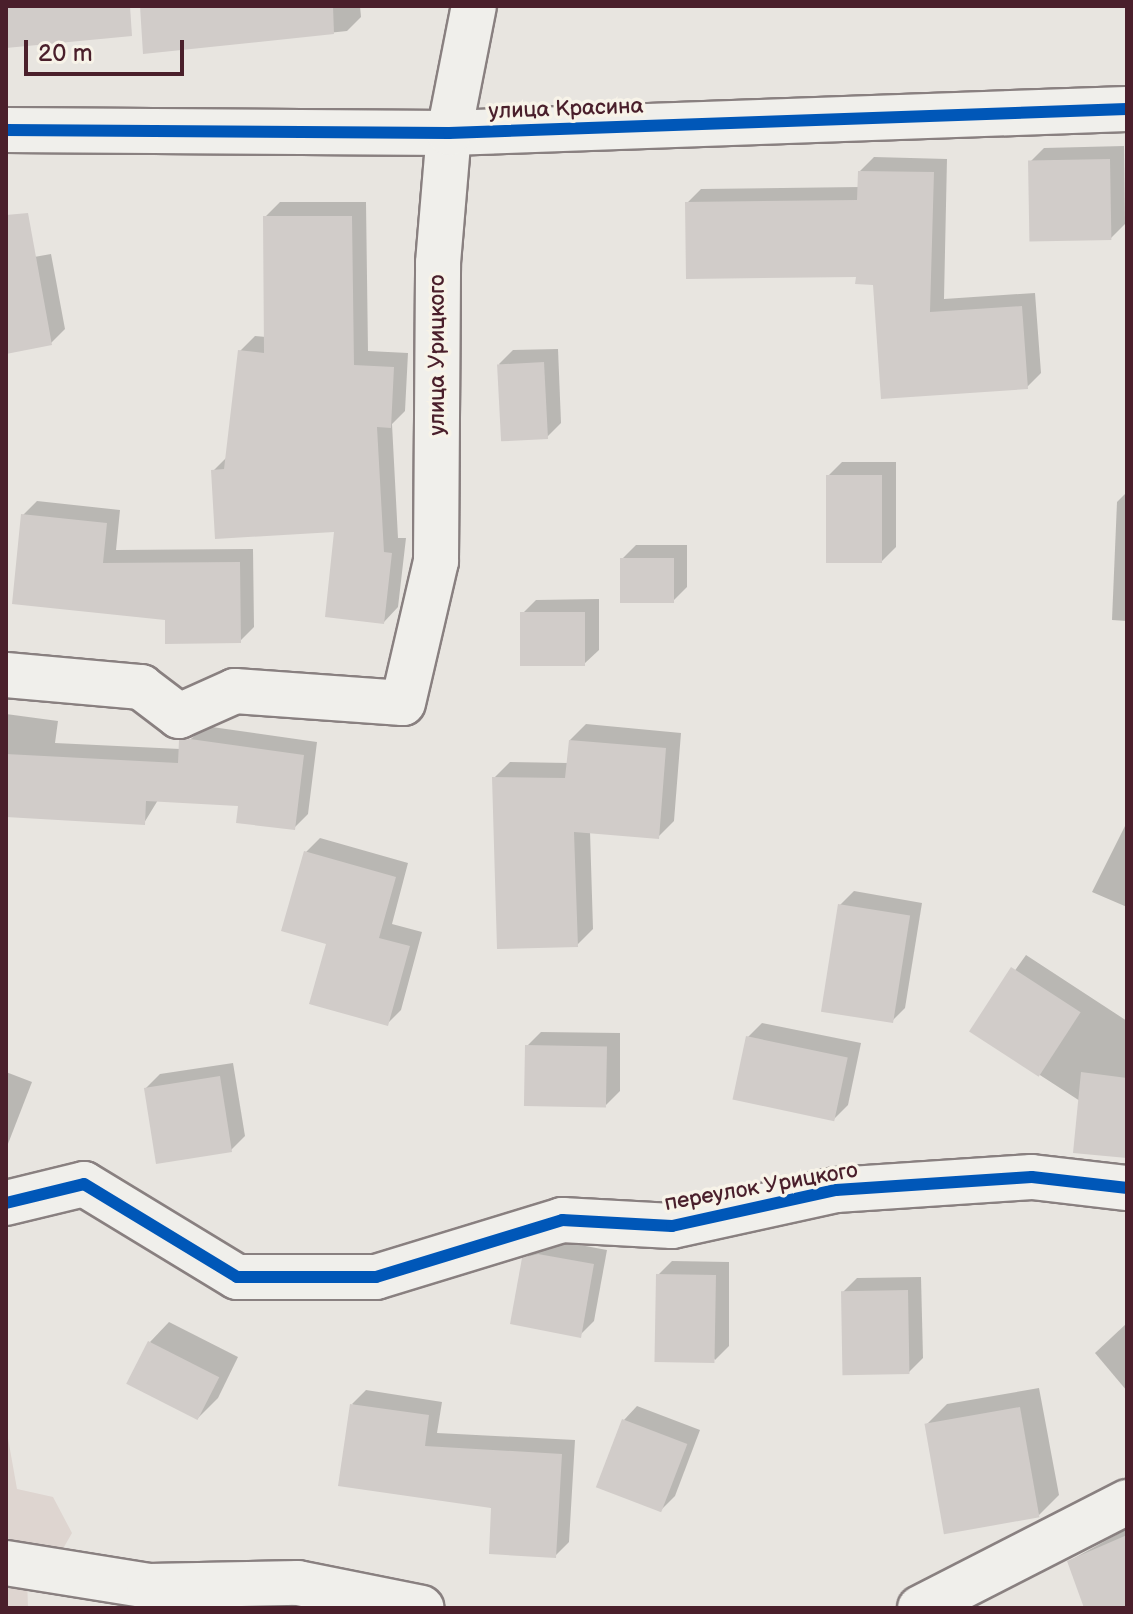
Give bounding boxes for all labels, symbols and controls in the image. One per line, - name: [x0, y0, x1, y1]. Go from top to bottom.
- scale bar: [28, 24, 188, 74]
- text: 20 m: [38, 39, 93, 68]
- street label: улица Красина: [488, 93, 644, 125]
- street label: улица Урицкого: [425, 274, 451, 436]
- street label: переулок Урицкого: [662, 1157, 860, 1217]

